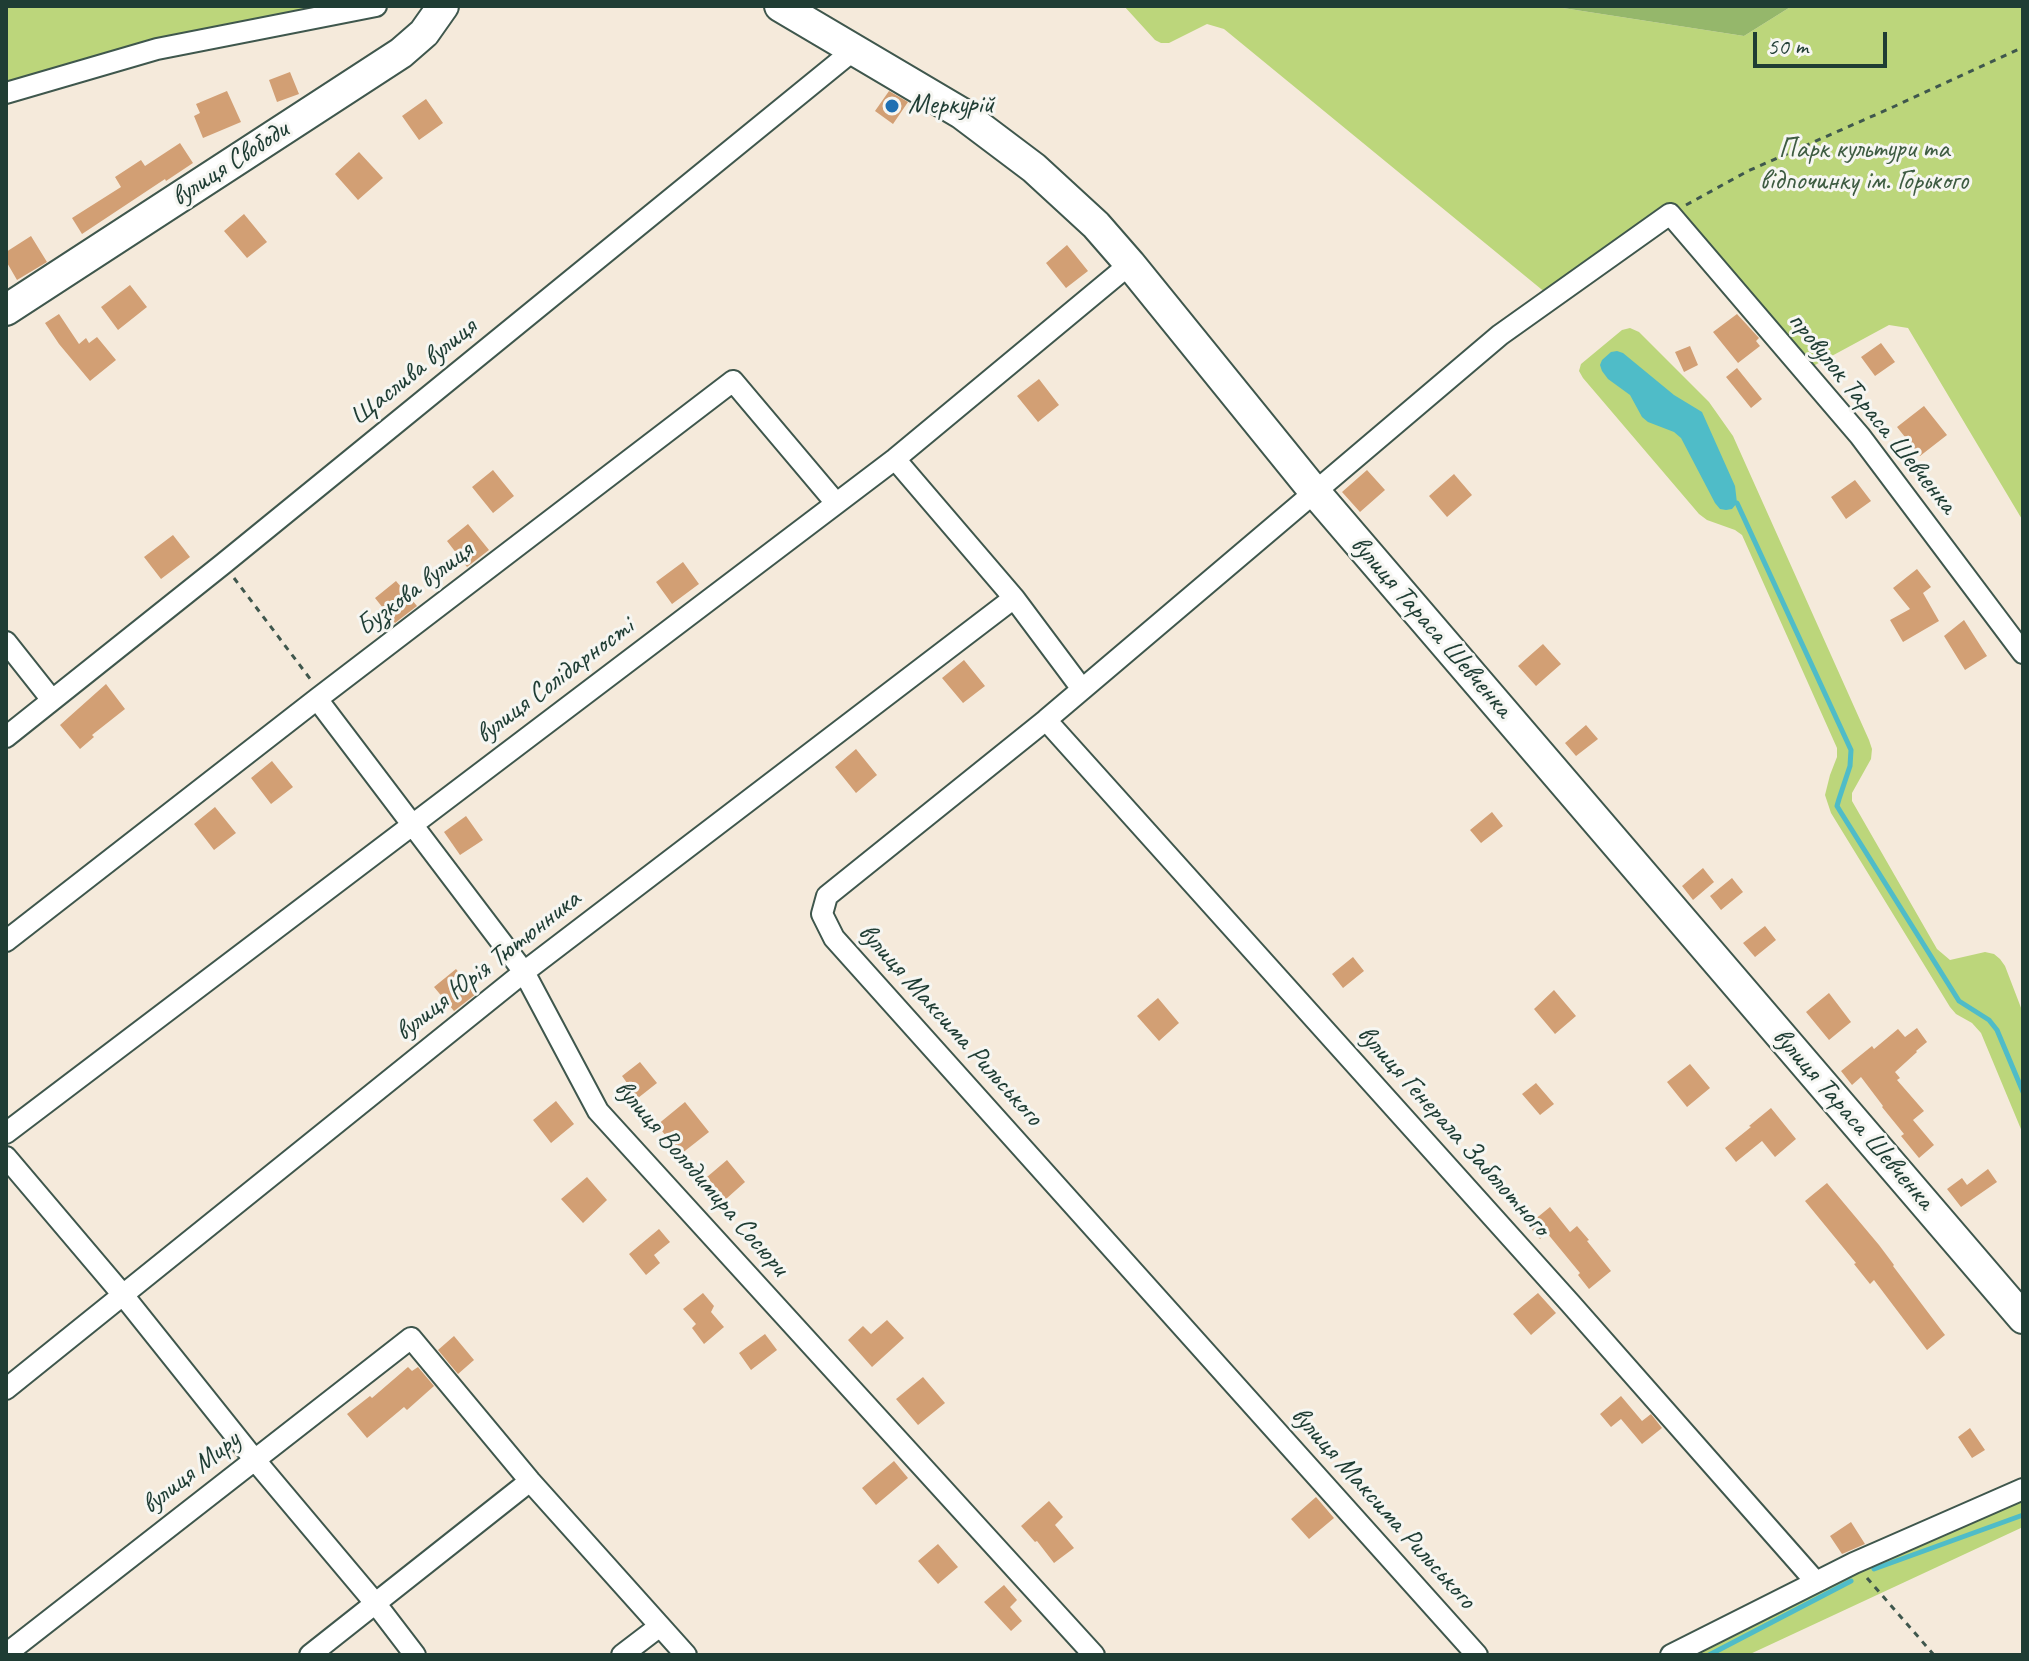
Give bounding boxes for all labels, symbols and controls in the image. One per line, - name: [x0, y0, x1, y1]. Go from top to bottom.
- scale bar: [1757, 16, 1891, 66]
- text: 50 m: [1767, 31, 1808, 61]
- place label: Меркурій: [908, 89, 994, 123]
- marker: Меркурій: [883, 97, 901, 115]
- street label: вулиця Свободи: [165, 114, 295, 214]
- park label: Парк культури та відпочинку ім. Горького: [1760, 133, 1968, 199]
- street label: провулок Тараса Шевченка: [1780, 305, 1964, 521]
- street label: Щаслива вулиця: [344, 311, 484, 433]
- street label: вулиця Тараса Шевченка: [1343, 529, 1519, 725]
- street label: Бузкова вулиця: [350, 534, 480, 644]
- street label: вулиця Солідарності: [469, 610, 641, 752]
- street label: вулиця Юрія Тютюнника: [388, 883, 588, 1049]
- street label: вулиця Максима Рильського: [850, 917, 1050, 1133]
- street label: вулиця Генерала Заболотного: [1349, 1018, 1557, 1244]
- street label: вулиця Тараса Шевченка: [1765, 1021, 1941, 1217]
- street label: вулиця Володимира Сосюри: [606, 1073, 796, 1283]
- street label: вулиця Максима Рильського: [1283, 1400, 1483, 1616]
- street label: вулиця Миру: [135, 1424, 247, 1522]

